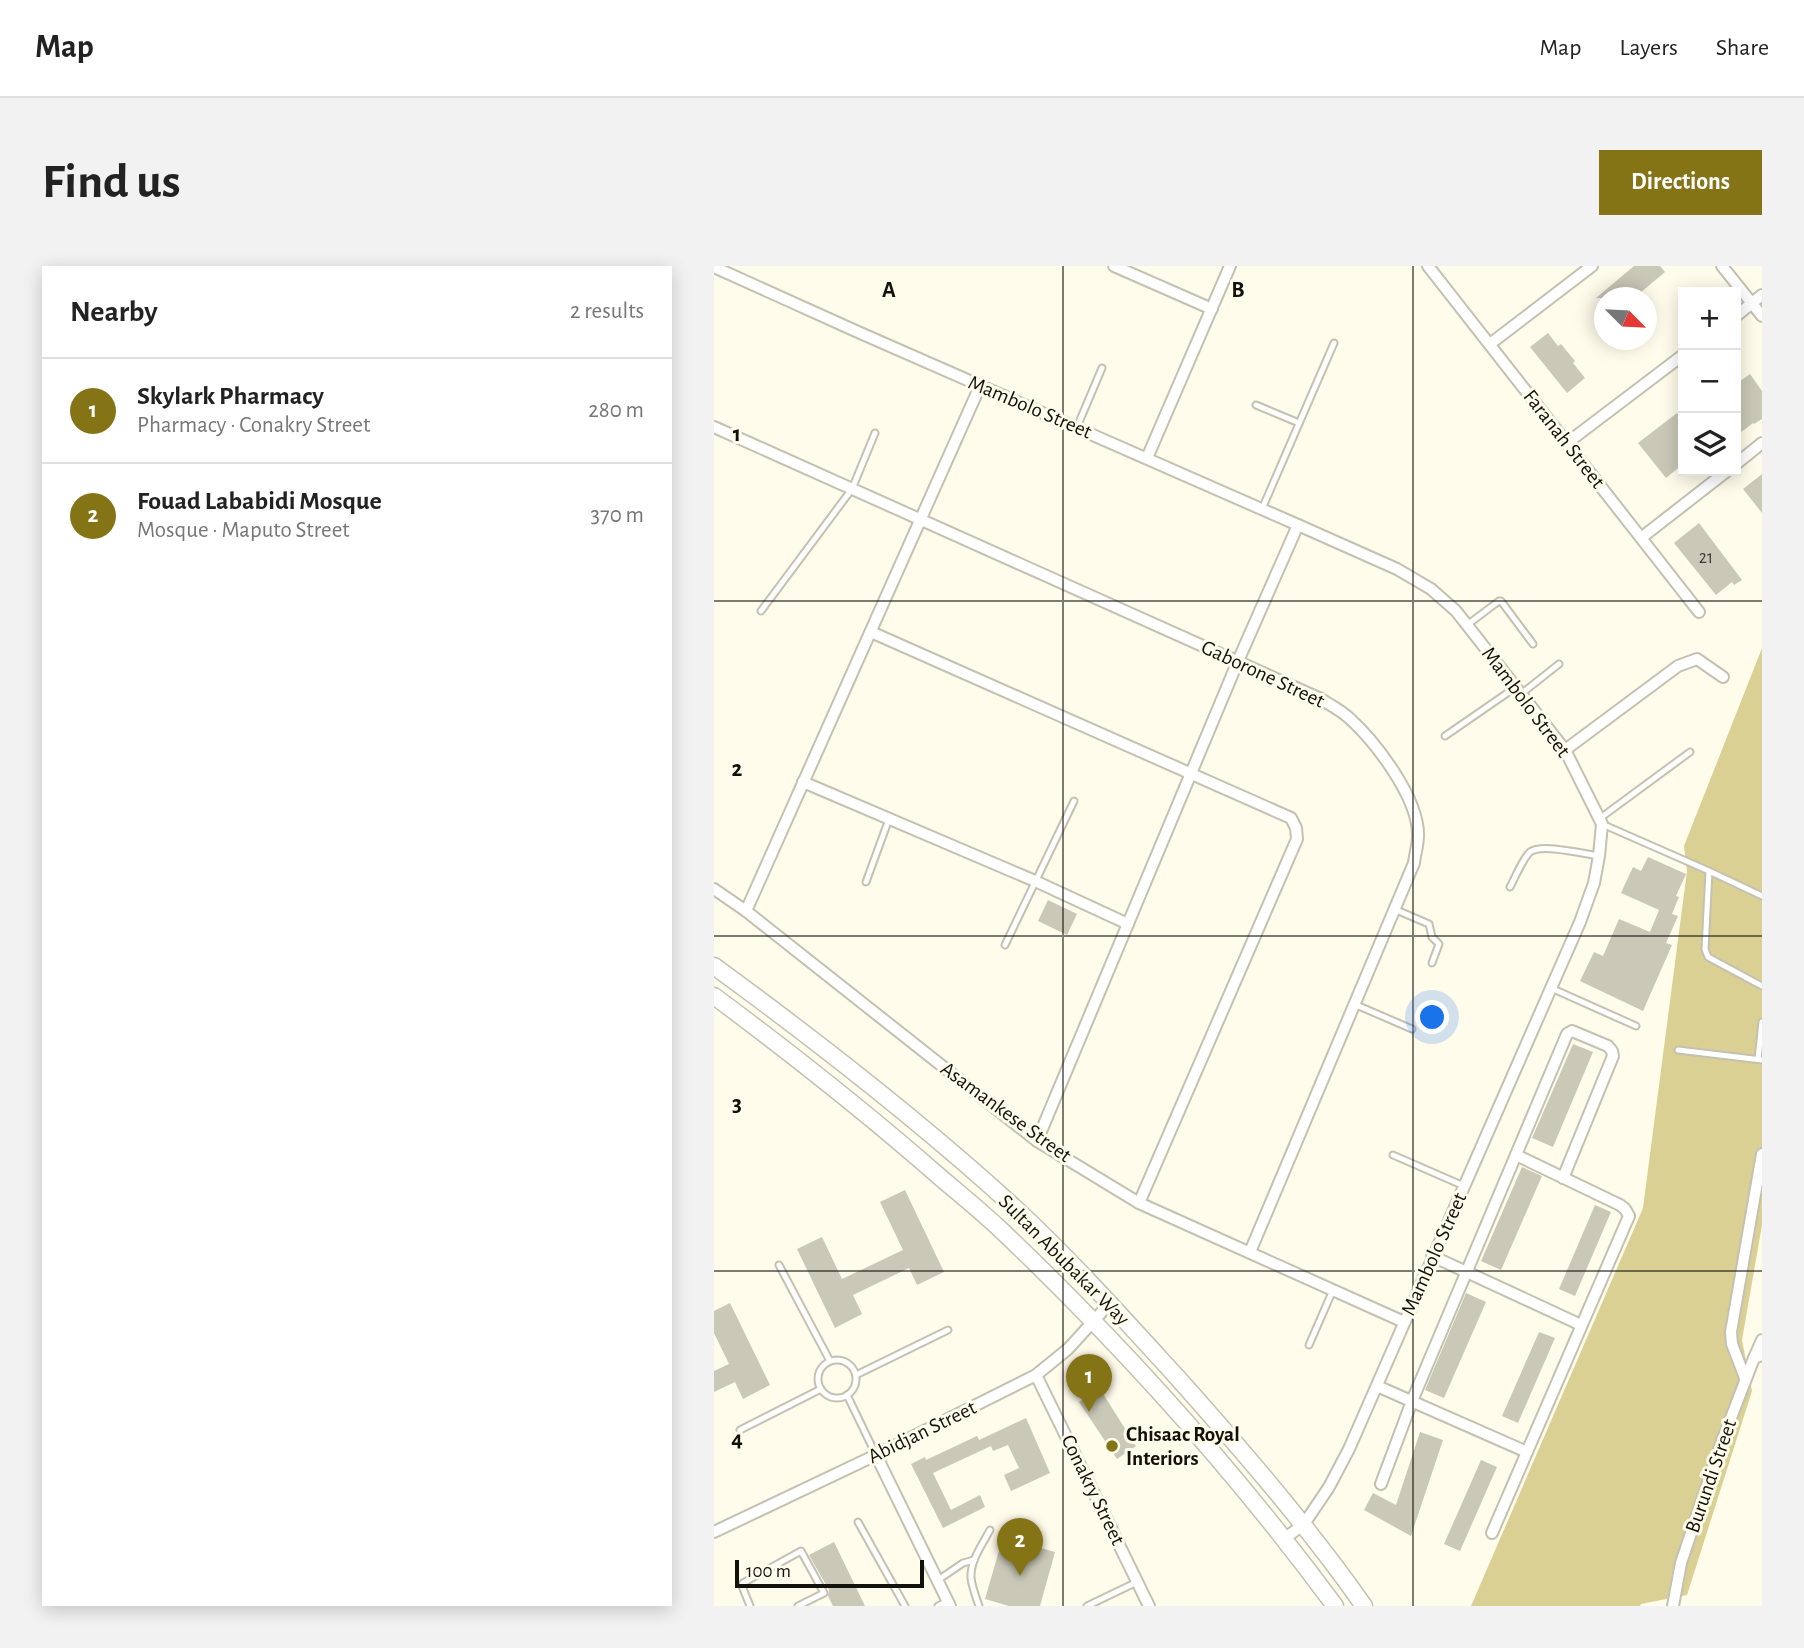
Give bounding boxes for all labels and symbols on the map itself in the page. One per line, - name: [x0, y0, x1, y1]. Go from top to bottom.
- text: A: [882, 279, 896, 302]
- text: B: [1231, 279, 1245, 302]
- north arrow: [1594, 287, 1657, 350]
- street label: Mambolo Street: [965, 372, 1095, 443]
- street label: Faranah Street: [1519, 386, 1609, 492]
- text: 1: [733, 423, 741, 446]
- house number: 21: [1699, 549, 1713, 567]
- street label: Gaborone Street: [1198, 636, 1328, 712]
- street label: Mambolo Street: [1478, 643, 1574, 761]
- text: 2: [732, 758, 743, 781]
- your location: [1415, 1000, 1449, 1034]
- street label: Asamankese Street: [937, 1058, 1075, 1166]
- text: 3: [732, 1093, 742, 1116]
- street label: Mambolo Street: [1398, 1189, 1471, 1319]
- street label: Sultan Abubakar Way: [995, 1191, 1133, 1329]
- pin: 1: [1066, 1354, 1112, 1412]
- street label: Abidjan Street: [865, 1397, 980, 1467]
- street label: Burundi Street: [1682, 1416, 1740, 1536]
- place label: Chisaac Royal Interiors: [1126, 1424, 1240, 1469]
- text: 4: [731, 1428, 743, 1451]
- street label: Conakry Street: [1057, 1432, 1129, 1549]
- marker: Chisaac Royal Interiors: [1104, 1438, 1120, 1454]
- pin: 2: [997, 1518, 1043, 1576]
- scale bar: [735, 1557, 924, 1589]

